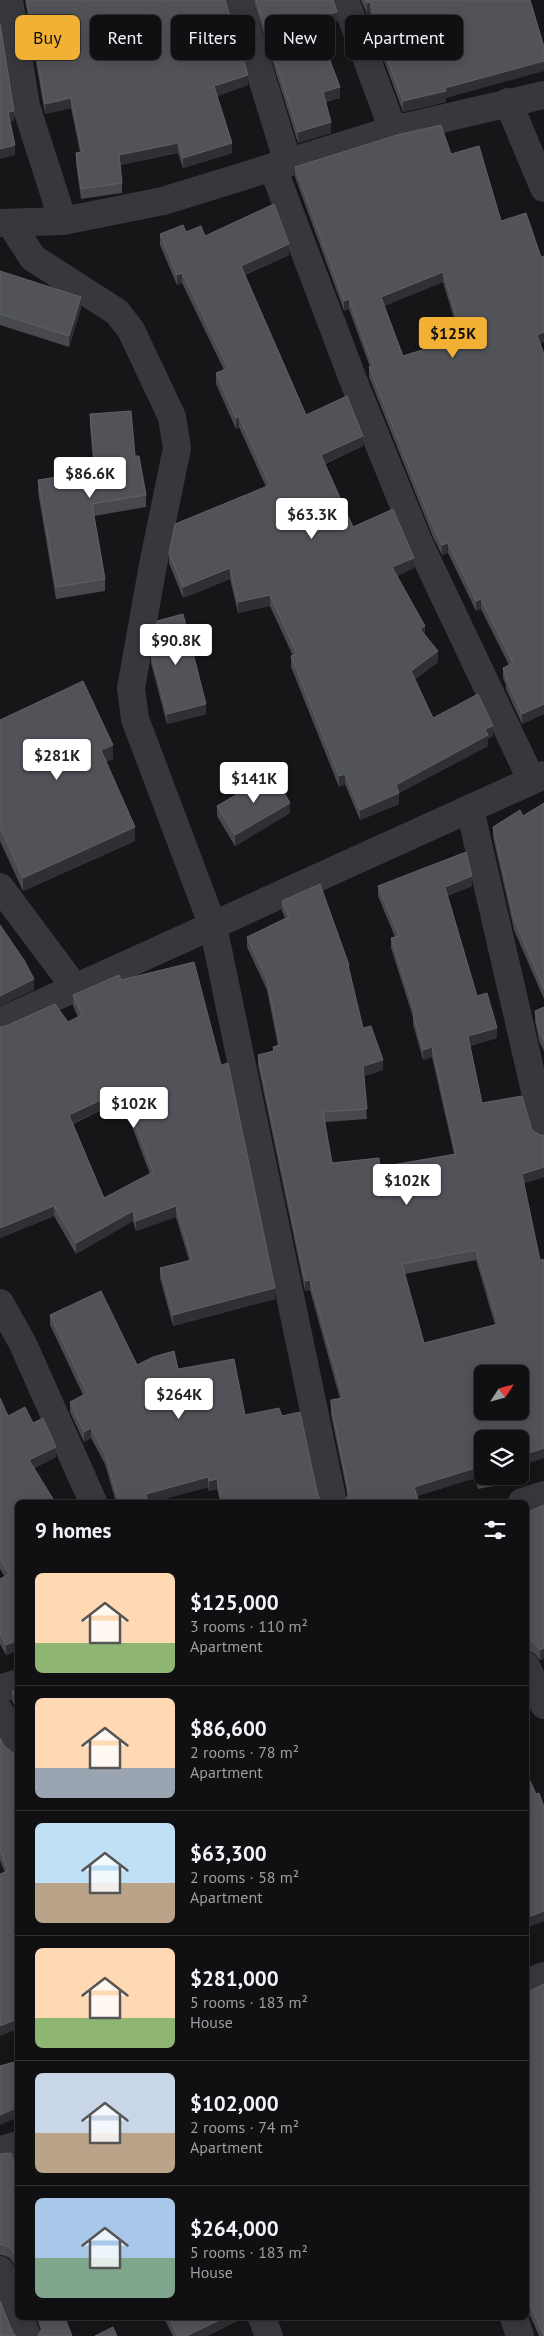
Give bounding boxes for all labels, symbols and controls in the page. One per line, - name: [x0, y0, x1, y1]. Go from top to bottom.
- chip: Buy: [15, 15, 80, 60]
- chip: Rent: [90, 15, 161, 60]
- chip: Filters: [171, 15, 255, 60]
- chip: New: [265, 15, 335, 60]
- chip: Apartment: [345, 15, 463, 60]
- pin: $125K: [418, 316, 488, 359]
- text: $125K: [430, 323, 476, 343]
- pin: $86.6K: [49, 456, 131, 499]
- text: $86.6K: [65, 463, 115, 483]
- pin: $63.3K: [271, 498, 353, 540]
- text: $63.3K: [287, 504, 337, 524]
- pin: $90.8K: [135, 624, 217, 666]
- text: $90.8K: [151, 630, 201, 650]
- pin: $281K: [22, 738, 92, 781]
- text: $281K: [34, 745, 80, 765]
- pin: $141K: [219, 762, 289, 804]
- text: $141K: [231, 768, 277, 788]
- pin: $102K: [99, 1086, 169, 1129]
- text: $102K: [111, 1093, 157, 1113]
- pin: $102K: [372, 1164, 442, 1206]
- text: $102K: [384, 1170, 430, 1190]
- north arrow: [474, 1365, 529, 1420]
- map controls: [474, 1365, 529, 1485]
- pin: $264K: [144, 1378, 214, 1420]
- text: $264K: [156, 1384, 202, 1404]
- button: layers: [474, 1430, 529, 1485]
- icon: filters: [481, 1516, 509, 1544]
- text: 9 homes: [35, 1517, 111, 1544]
- text: $125,000: [190, 1589, 279, 1616]
- icon: home: [75, 1593, 135, 1653]
- text: 3 rooms · 110 m²: [190, 1616, 308, 1636]
- text: Apartment: [190, 1636, 263, 1656]
- text: $86,600: [190, 1715, 267, 1742]
- icon: home: [75, 1718, 135, 1778]
- text: 2 rooms · 78 m²: [190, 1742, 299, 1762]
- text: Apartment: [190, 1762, 263, 1782]
- text: $63,300: [190, 1840, 267, 1867]
- icon: home: [75, 1843, 135, 1903]
- text: 2 rooms · 58 m²: [190, 1867, 299, 1887]
- text: Apartment: [190, 1887, 263, 1907]
- text: $281,000: [190, 1965, 279, 1992]
- icon: home: [75, 1968, 135, 2028]
- text: 5 rooms · 183 m²: [190, 1992, 308, 2012]
- text: House: [190, 2012, 233, 2032]
- text: $102,000: [190, 2090, 279, 2117]
- icon: home: [75, 2093, 135, 2153]
- text: 2 rooms · 74 m²: [190, 2117, 299, 2137]
- text: Apartment: [190, 2137, 263, 2157]
- text: $264,000: [190, 2215, 279, 2242]
- icon: home: [75, 2218, 135, 2278]
- text: 5 rooms · 183 m²: [190, 2242, 308, 2262]
- text: House: [190, 2262, 233, 2282]

